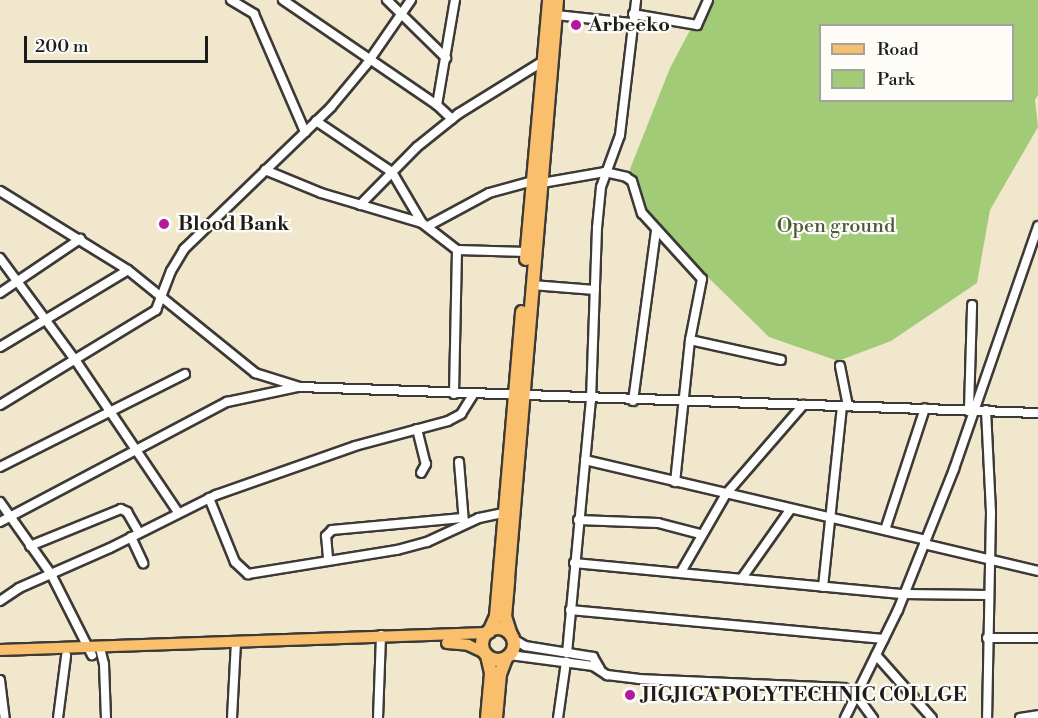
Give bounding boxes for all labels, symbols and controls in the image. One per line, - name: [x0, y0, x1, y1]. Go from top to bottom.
- place label: Arbeeko: [588, 13, 670, 37]
- marker: Arbeeko: [569, 18, 583, 32]
- scale bar: [27, 24, 212, 62]
- legend: [819, 24, 1014, 102]
- text: 200 m: [35, 35, 89, 58]
- text: Road: [877, 38, 919, 61]
- text: Park: [877, 68, 914, 91]
- place label: Blood Bank: [178, 212, 289, 236]
- park label: Open ground: [777, 214, 895, 238]
- marker: Blood Bank: [155, 215, 173, 233]
- place label: JIGJIGA POLYTECHNIC COLLGE: [642, 683, 967, 707]
- marker: JIGJIGA POLYTECHNIC COLLGE: [623, 688, 637, 702]

